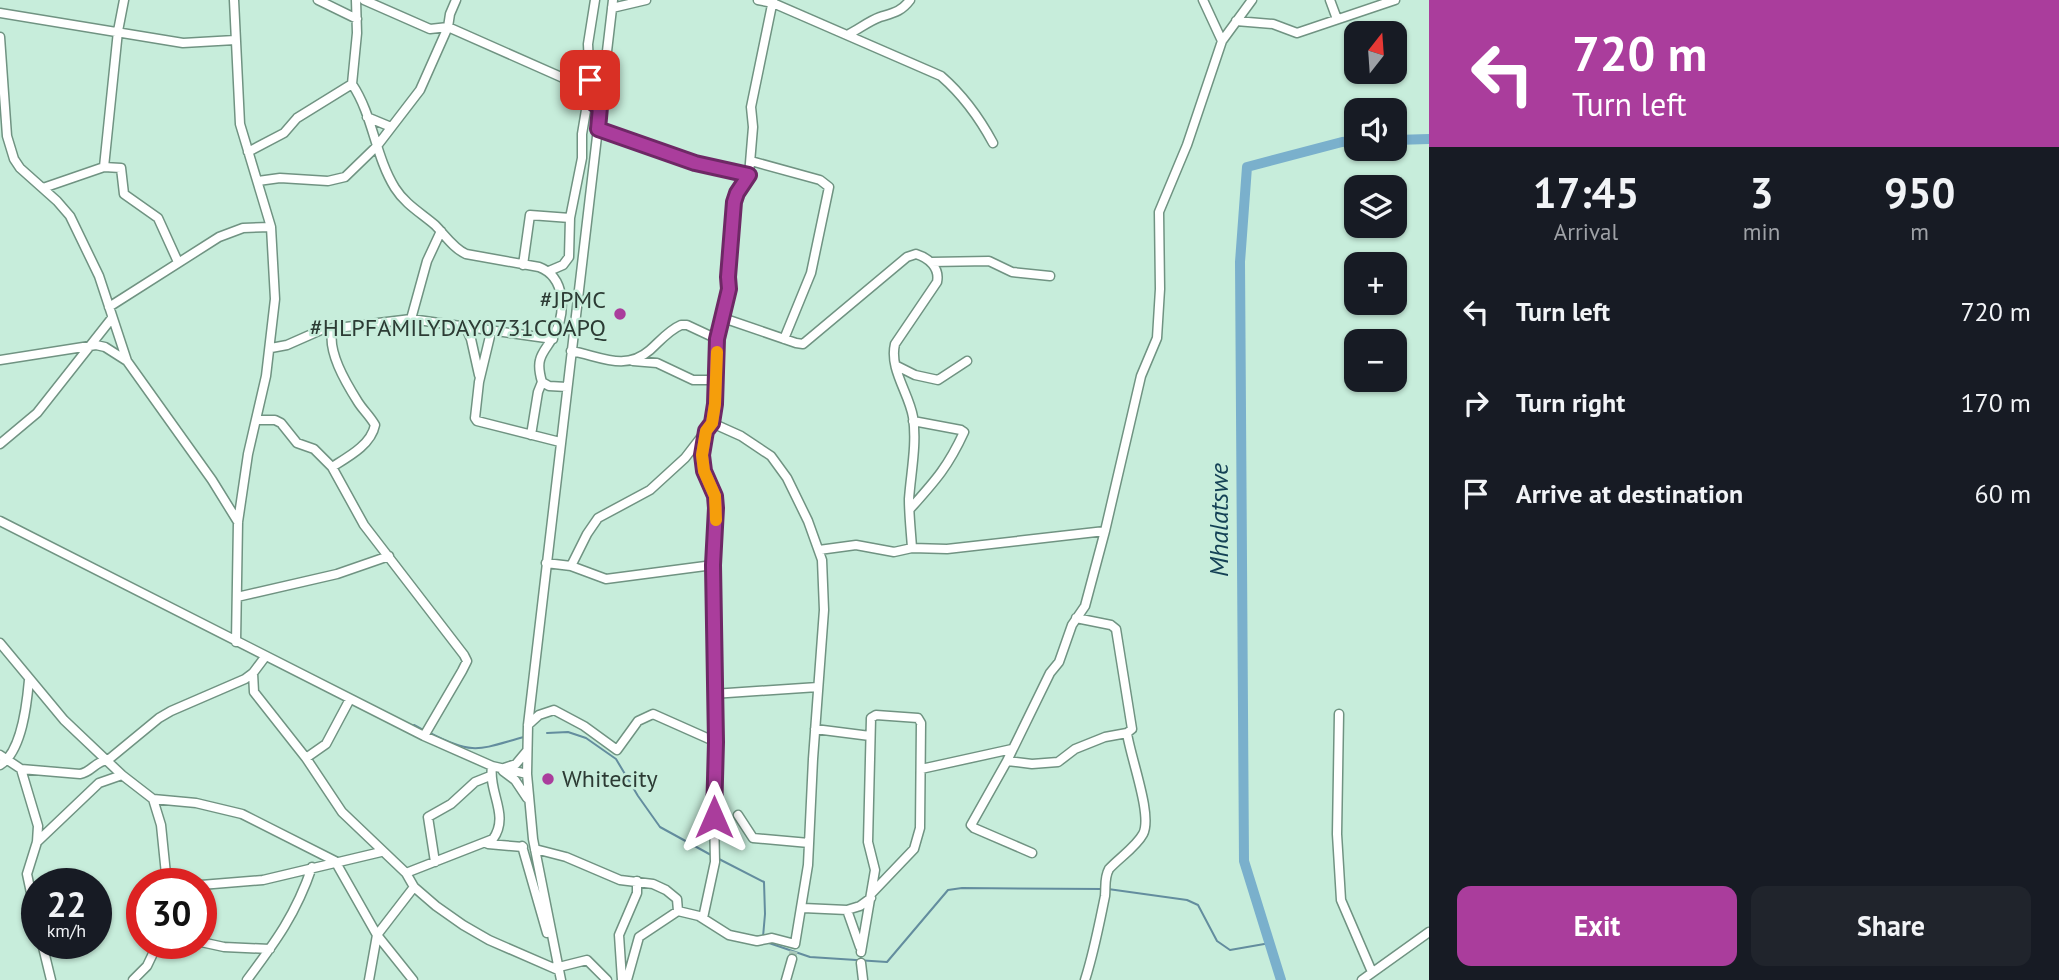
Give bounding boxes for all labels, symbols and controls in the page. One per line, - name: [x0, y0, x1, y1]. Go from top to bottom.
- north arrow: [1344, 21, 1407, 84]
- map controls: [1344, 21, 1407, 392]
- text: 720 m: [1572, 21, 1707, 85]
- icon: left: [1457, 28, 1548, 119]
- pin: [560, 50, 620, 110]
- icon: arrive: [571, 61, 609, 99]
- text: Turn left: [1572, 83, 1687, 125]
- button: sound: [1344, 98, 1407, 161]
- text: 17:45: [1533, 165, 1639, 220]
- text: 3: [1750, 165, 1773, 220]
- text: 950: [1884, 165, 1955, 220]
- button: layers: [1344, 175, 1407, 238]
- text: Arrival: [1554, 217, 1618, 246]
- text: min: [1743, 217, 1780, 246]
- text: m: [1910, 217, 1929, 246]
- button: +: [1344, 252, 1407, 315]
- place label: #JPMC #HLPFAMILYDAY0731COAPQ: [310, 284, 607, 343]
- icon: left: [1457, 293, 1495, 331]
- text: Turn left: [1516, 295, 1610, 328]
- text: 720 m: [1960, 295, 2031, 328]
- marker: #JPMC #HLPFAMILYDAY0731COAPQ: [612, 306, 628, 322]
- button: −: [1344, 329, 1407, 392]
- icon: right: [1457, 384, 1495, 422]
- text: Turn right: [1516, 386, 1625, 419]
- text: 170 m: [1960, 386, 2031, 419]
- water label: Mhalatswe: [1202, 463, 1235, 577]
- icon: arrive: [1457, 475, 1495, 513]
- text: Arrive at destination: [1516, 477, 1743, 510]
- text: 60 m: [1975, 477, 2031, 510]
- place label: Whitecity: [562, 763, 658, 794]
- marker: Whitecity: [540, 771, 556, 787]
- position arrow: [677, 780, 751, 854]
- speed limit sign: 30: [126, 868, 217, 959]
- text: 22: [47, 881, 86, 927]
- button: Exit: [1457, 886, 1737, 966]
- button: Share: [1751, 886, 2031, 966]
- text: km/h: [47, 919, 86, 942]

